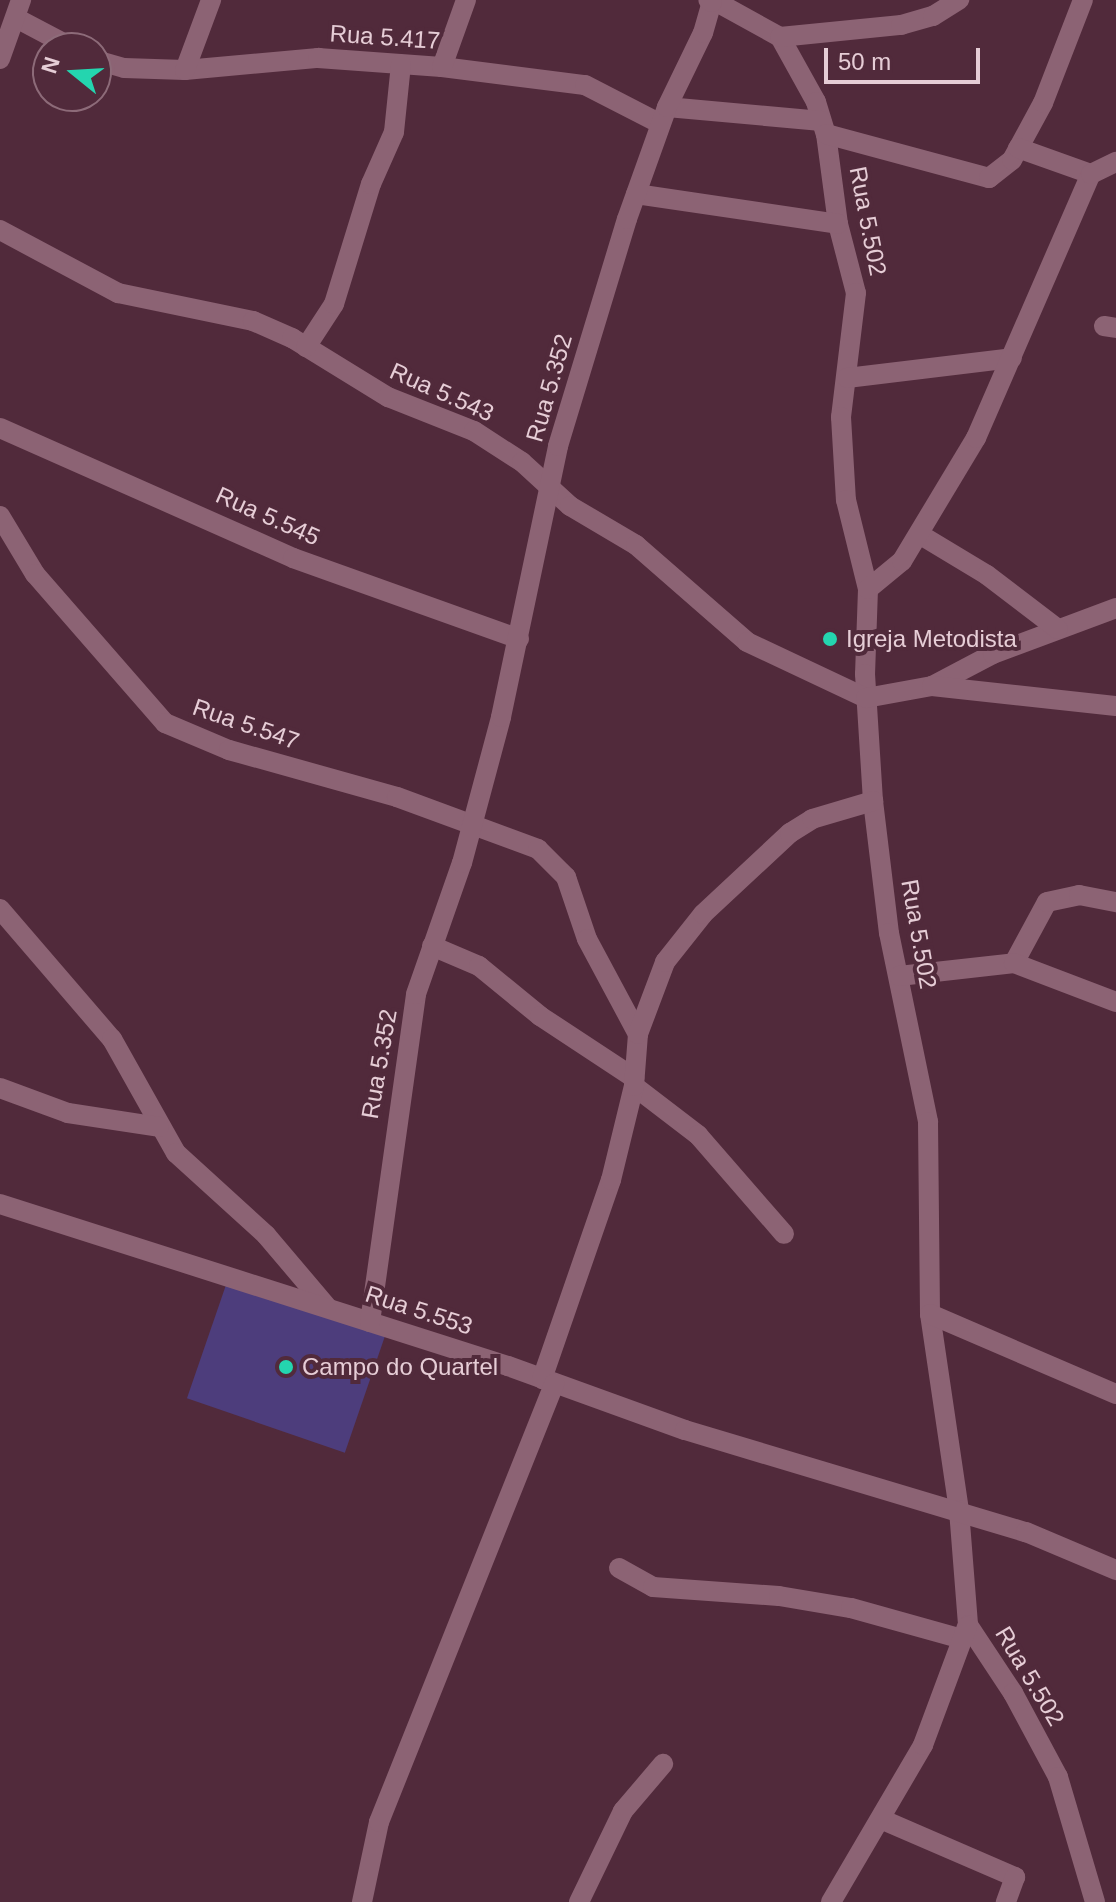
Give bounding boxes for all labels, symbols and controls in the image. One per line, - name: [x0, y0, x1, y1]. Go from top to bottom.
- street label: Rua 5.417: [329, 19, 441, 55]
- north arrow: [32, 32, 112, 112]
- scale bar: [828, 32, 984, 82]
- text: 50 m: [838, 48, 891, 75]
- text: N: [36, 54, 65, 76]
- street label: Rua 5.502: [843, 164, 893, 278]
- street label: Rua 5.352: [520, 331, 578, 445]
- street label: Rua 5.543: [386, 356, 498, 428]
- street label: Rua 5.545: [212, 480, 324, 552]
- place label: Igreja Metodista: [846, 625, 1017, 653]
- marker: Igreja Metodista: [821, 630, 839, 648]
- street label: Rua 5.547: [189, 692, 303, 756]
- street label: Rua 5.502: [895, 877, 943, 991]
- street label: Rua 5.352: [355, 1007, 403, 1121]
- street label: Rua 5.553: [362, 1279, 476, 1341]
- place label: Campo do Quartel: [302, 1353, 498, 1381]
- marker: Campo do Quartel: [277, 1358, 295, 1376]
- street label: Rua 5.502: [989, 1621, 1071, 1731]

